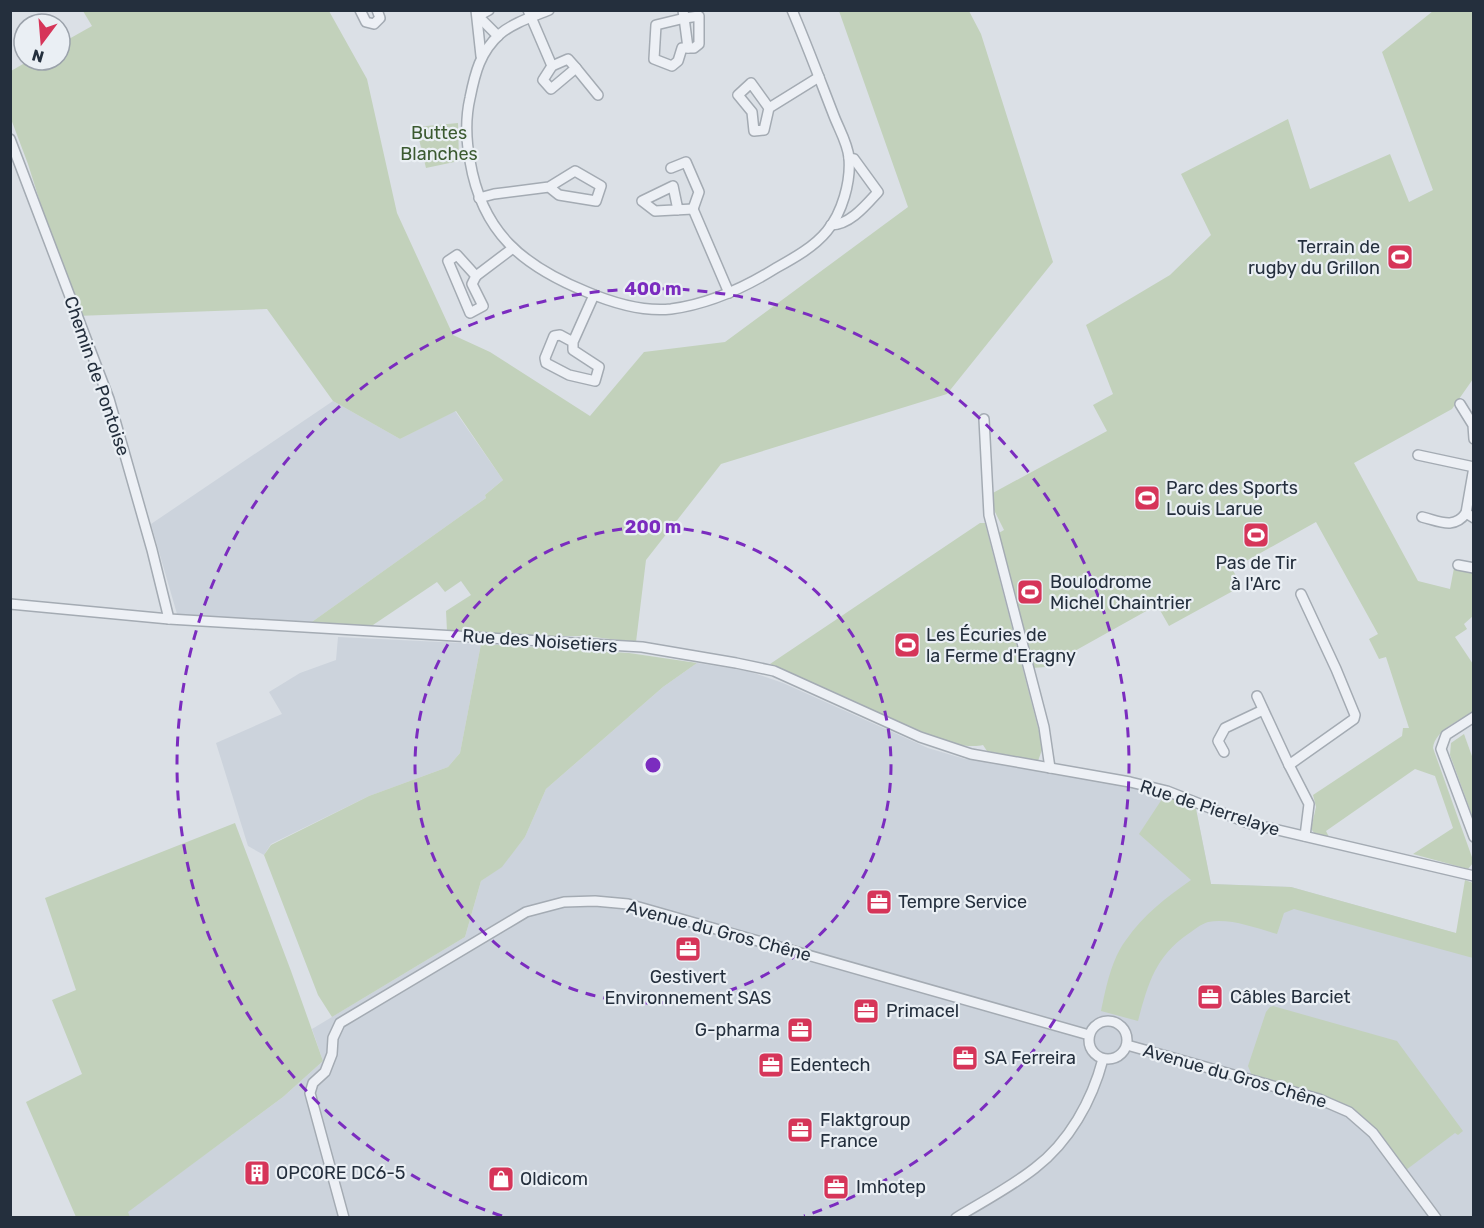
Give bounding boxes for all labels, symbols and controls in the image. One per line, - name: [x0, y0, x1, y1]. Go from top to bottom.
- north arrow: [12, 12, 72, 72]
- text: N: [30, 45, 46, 67]
- park label: Buttes Blanches: [400, 122, 478, 165]
- place label: Terrain de rugby du Grillon: [1248, 236, 1380, 279]
- sports icon: Terrain de rugby du Grillon: [1385, 242, 1415, 272]
- text: 400 m: [624, 278, 682, 300]
- street label: Chemin de Pontoise: [59, 293, 135, 459]
- place label: Parc des Sports Louis Larue: [1166, 477, 1298, 520]
- sports icon: Parc des Sports Louis Larue: [1132, 483, 1162, 513]
- text: 200 m: [625, 516, 681, 538]
- sports icon: Pas de Tir à l'Arc: [1241, 520, 1271, 550]
- place label: Pas de Tir à l'Arc: [1215, 552, 1297, 595]
- place label: Boulodrome Michel Chaintrier: [1050, 571, 1192, 614]
- sports icon: Boulodrome Michel Chaintrier: [1015, 577, 1045, 607]
- place label: Les Écuries de la Ferme d'Eragny: [926, 624, 1076, 667]
- street label: Rue des Noisetiers: [462, 625, 618, 657]
- sports icon: Les Écuries de la Ferme d'Eragny: [892, 630, 922, 660]
- centre of rings: [643, 755, 663, 775]
- street label: Rue de Pierrelaye: [1137, 775, 1283, 841]
- office icon: Tempre Service: [864, 887, 894, 917]
- place label: Tempre Service: [898, 891, 1027, 913]
- street label: Avenue du Gros Chêne: [624, 896, 814, 966]
- office icon: Gestivert Environnement SAS: [673, 934, 703, 964]
- place label: Gestivert Environnement SAS: [604, 966, 772, 1009]
- office icon: Câbles Barciet: [1195, 982, 1225, 1012]
- place label: Câbles Barciet: [1230, 986, 1351, 1008]
- office icon: Primacel: [851, 996, 881, 1026]
- place label: Primacel: [886, 1000, 959, 1022]
- office icon: G-pharma: [785, 1015, 815, 1045]
- place label: G-pharma: [695, 1019, 780, 1041]
- street label: Avenue du Gros Chêne: [1141, 1039, 1329, 1113]
- office icon: SA Ferreira: [950, 1043, 980, 1073]
- place label: SA Ferreira: [984, 1047, 1076, 1069]
- office icon: Edentech: [756, 1050, 786, 1080]
- place label: Edentech: [790, 1054, 870, 1076]
- place label: Flaktgroup France: [820, 1109, 910, 1152]
- office icon: Flaktgroup France: [785, 1115, 815, 1145]
- building icon: OPCORE DC6-5: [242, 1158, 272, 1188]
- place label: OPCORE DC6-5: [276, 1162, 406, 1184]
- shop icon: Oldicom: [486, 1164, 516, 1194]
- place label: Oldicom: [520, 1168, 588, 1190]
- office icon: Imhotep: [821, 1172, 851, 1202]
- place label: Imhotep: [856, 1176, 926, 1198]

